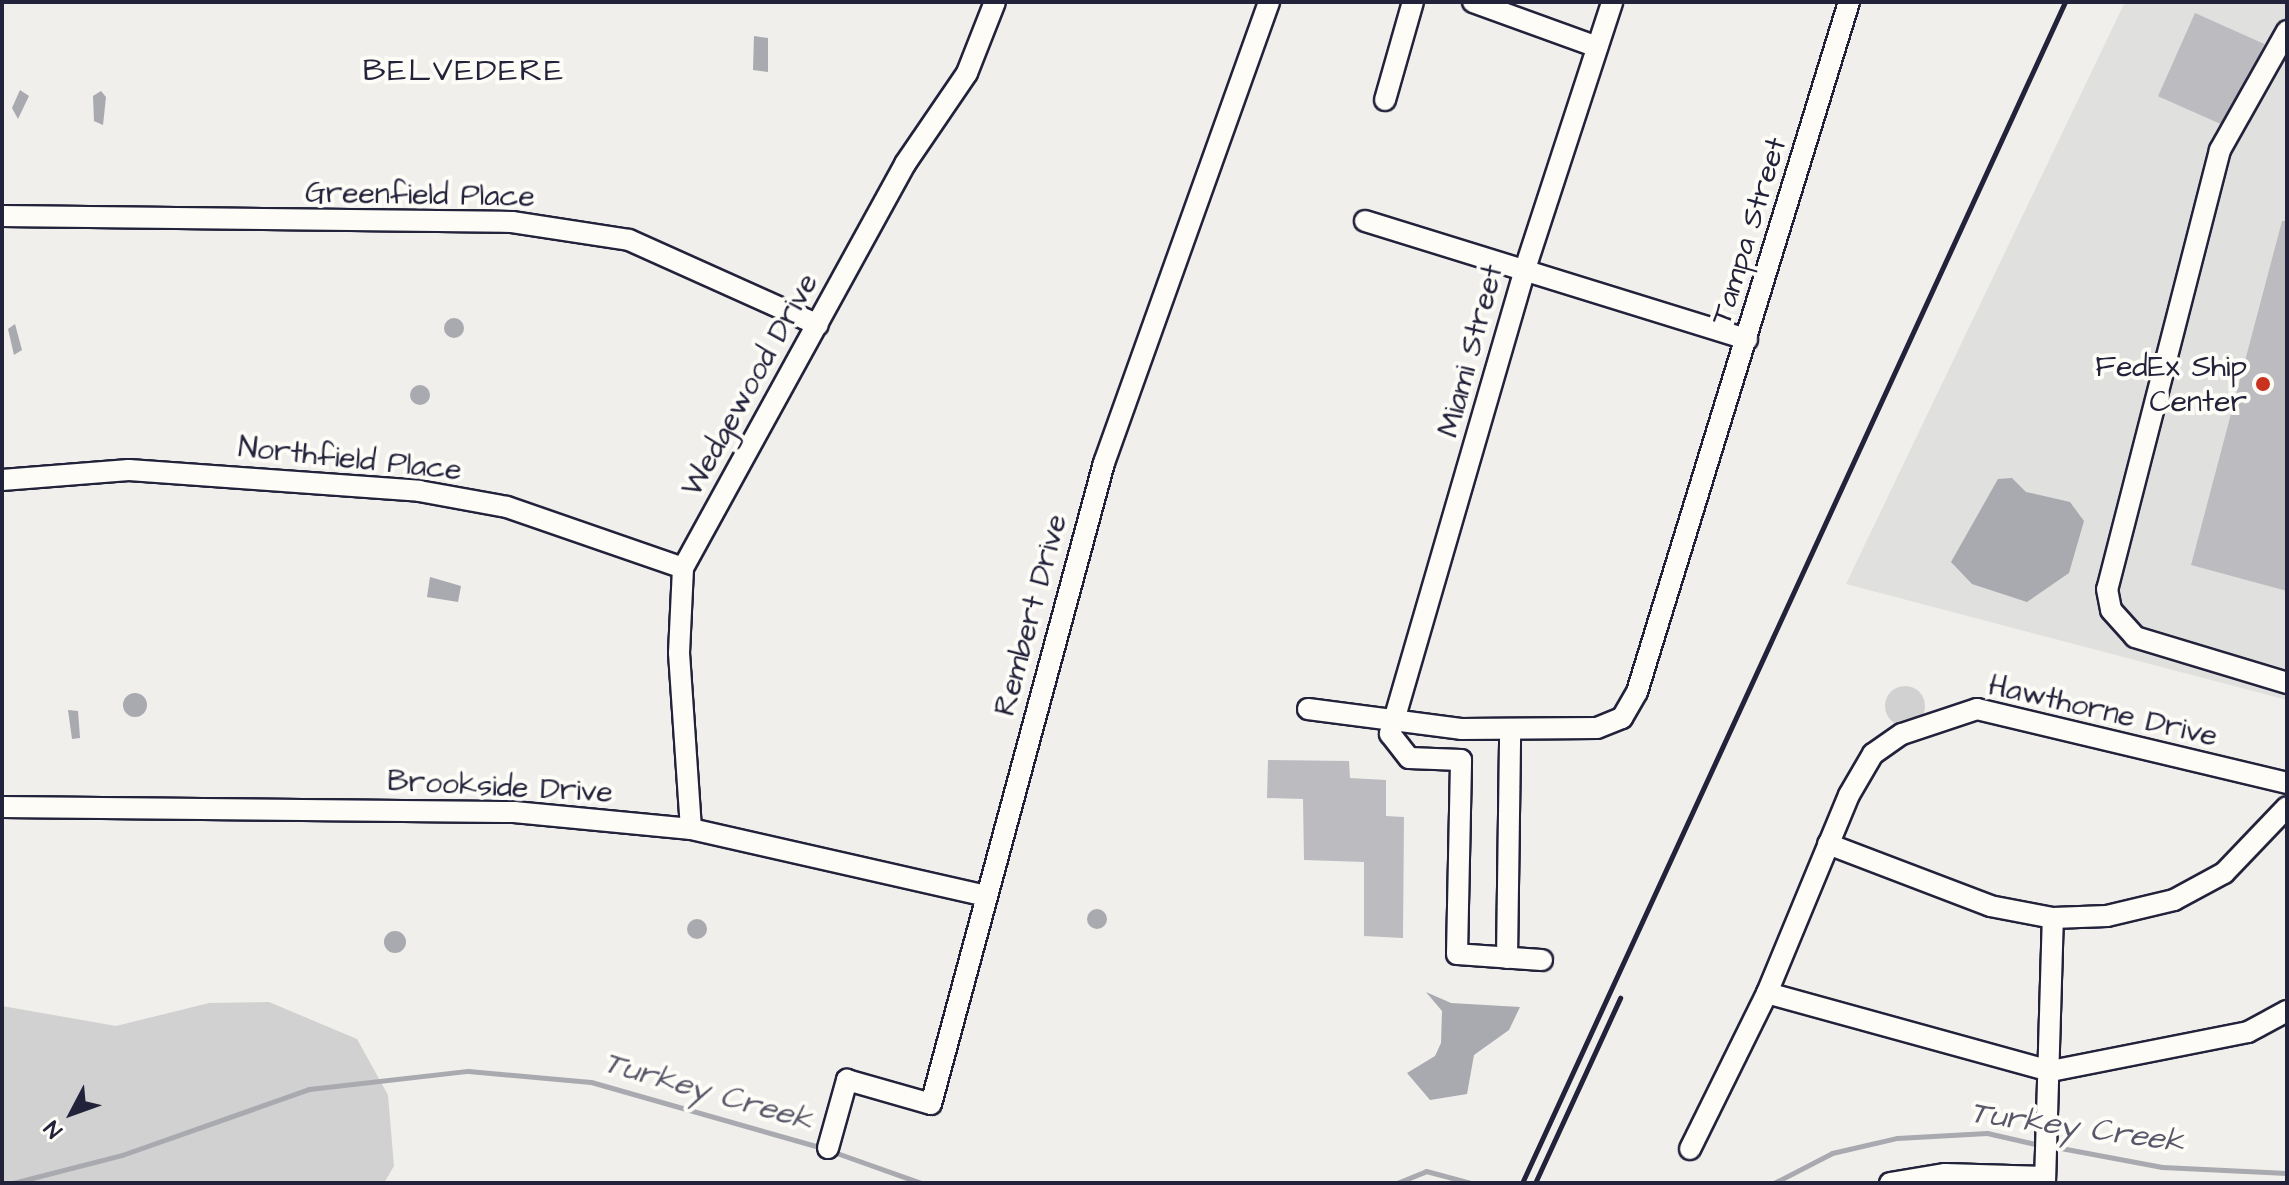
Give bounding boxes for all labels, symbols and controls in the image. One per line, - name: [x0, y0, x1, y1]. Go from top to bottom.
- district label: BELVEDERE: [363, 52, 565, 90]
- street label: Tampa Street: [1703, 133, 1795, 329]
- street label: Greenfield Place: [305, 175, 535, 215]
- street label: Miami Street: [1431, 261, 1511, 441]
- street label: Wedgewood Drive: [674, 267, 826, 503]
- place label: FedEx Ship Center: [2095, 349, 2247, 420]
- marker: FedEx Ship Center: [2254, 375, 2272, 393]
- street label: Northfield Place: [237, 429, 463, 489]
- street label: Rembert Drive: [987, 510, 1075, 720]
- street label: Hawthorne Drive: [1985, 667, 2221, 755]
- street label: Brookside Drive: [386, 763, 614, 811]
- water label: Turkey Creek: [599, 1044, 817, 1140]
- north arrow: [32, 1073, 112, 1153]
- water label: Turkey Creek: [1967, 1094, 2187, 1162]
- text: N: [37, 1114, 70, 1144]

